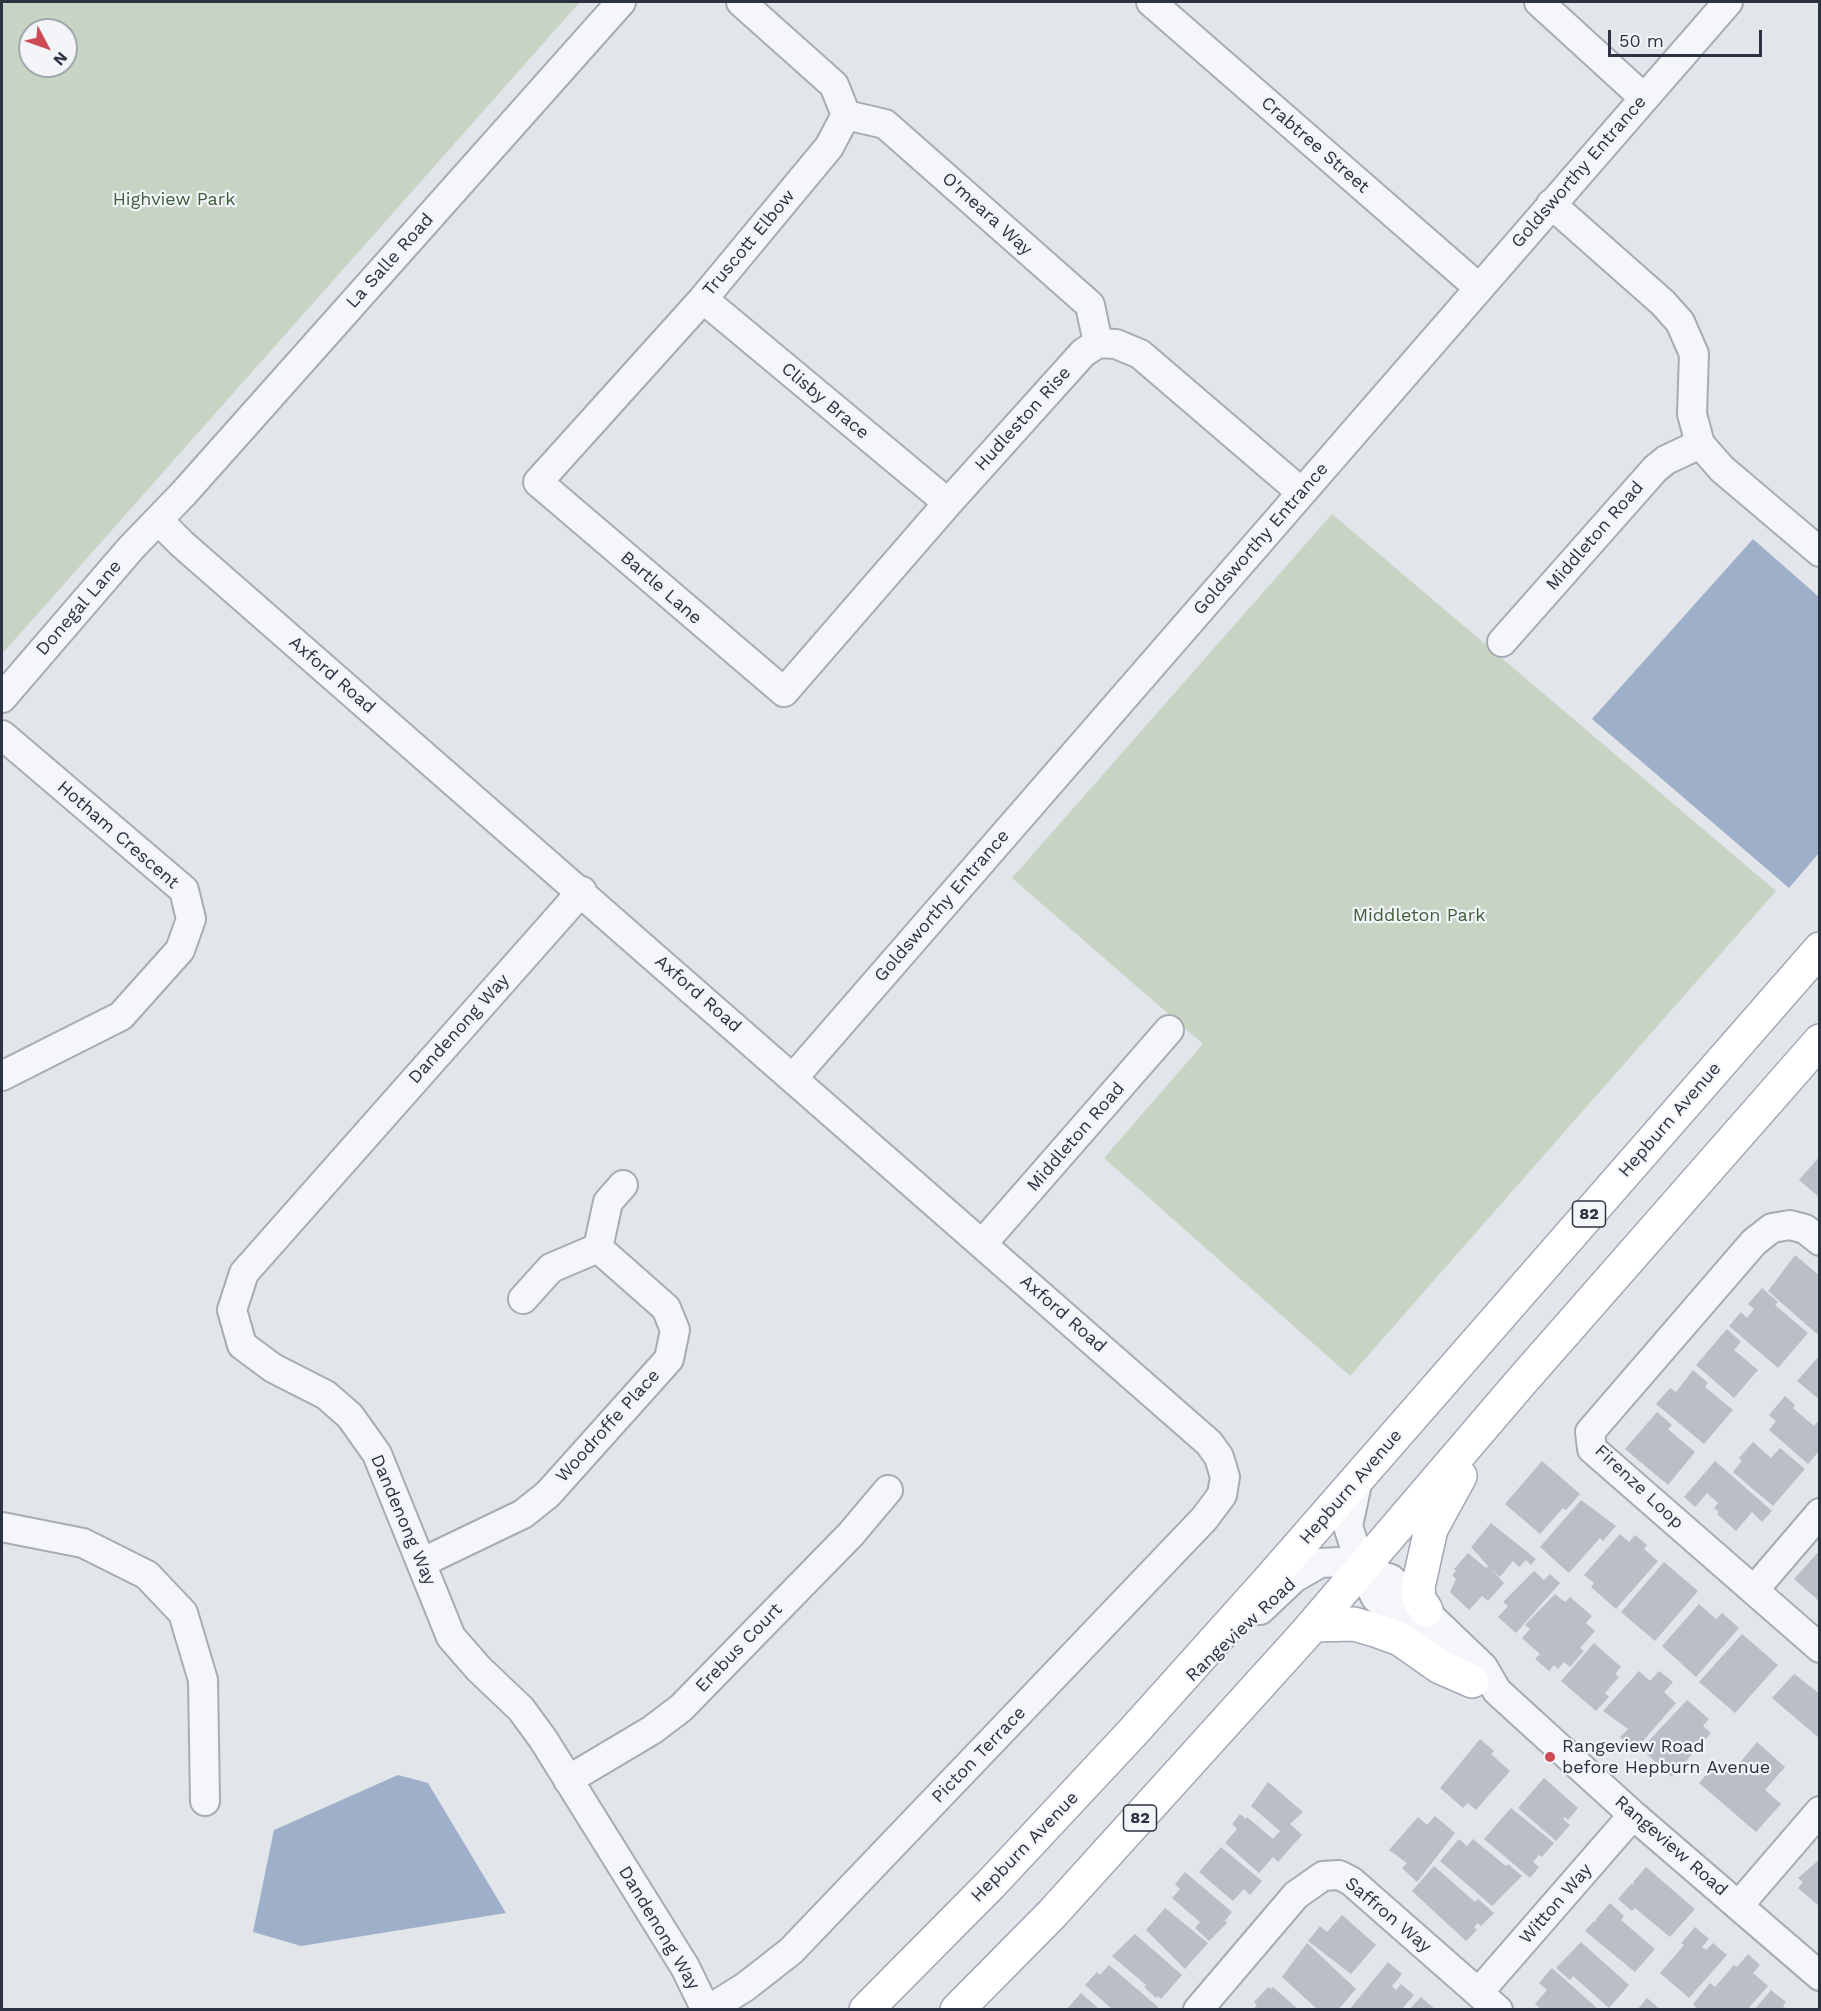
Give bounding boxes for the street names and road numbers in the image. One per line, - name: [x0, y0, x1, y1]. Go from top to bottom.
- street label: Goldsworthy Entrance: [1507, 91, 1651, 253]
- street label: Crabtree Street: [1256, 92, 1374, 198]
- street label: O'meara Way: [937, 168, 1037, 260]
- street label: Truscott Elbow: [698, 185, 800, 301]
- street label: La Salle Road: [342, 209, 438, 313]
- street label: Clisby Brace: [777, 358, 873, 444]
- street label: Hudleston Rise: [970, 362, 1076, 476]
- street label: Goldsworthy Entrance: [1189, 458, 1333, 620]
- street label: Middleton Road: [1542, 477, 1648, 595]
- street label: Bartle Lane: [616, 547, 706, 629]
- street label: Donegal Lane: [32, 556, 126, 660]
- street label: Axford Road: [284, 632, 380, 718]
- street label: Hotham Crescent: [53, 776, 183, 894]
- street label: Goldsworthy Entrance: [870, 825, 1014, 987]
- street label: Axford Road: [650, 951, 746, 1037]
- street label: Dandenong Way: [404, 970, 514, 1088]
- street label: Hepburn Avenue: [1614, 1058, 1726, 1182]
- street label: Middleton Road: [1023, 1078, 1129, 1196]
- road number: 82: [1572, 1201, 1606, 1227]
- street label: Axford Road: [1015, 1271, 1111, 1357]
- street label: Woodroffe Place: [552, 1365, 664, 1487]
- street label: Hepburn Avenue: [1295, 1425, 1407, 1549]
- street label: Firenze Loop: [1590, 1440, 1688, 1534]
- street label: Dandenong Way: [366, 1451, 440, 1589]
- street label: Rangeview Road: [1182, 1574, 1300, 1686]
- street label: Erebus Court: [691, 1599, 787, 1697]
- street label: Picton Terrace: [928, 1702, 1030, 1808]
- street label: Hepburn Avenue: [967, 1787, 1083, 1907]
- street label: Rangeview Road: [1610, 1791, 1732, 1901]
- road number: 82: [1124, 1805, 1156, 1831]
- street label: Witton Way: [1515, 1859, 1597, 1949]
- street label: Dandenong Way: [614, 1862, 704, 1994]
- street label: Saffron Way: [1340, 1873, 1436, 1957]

